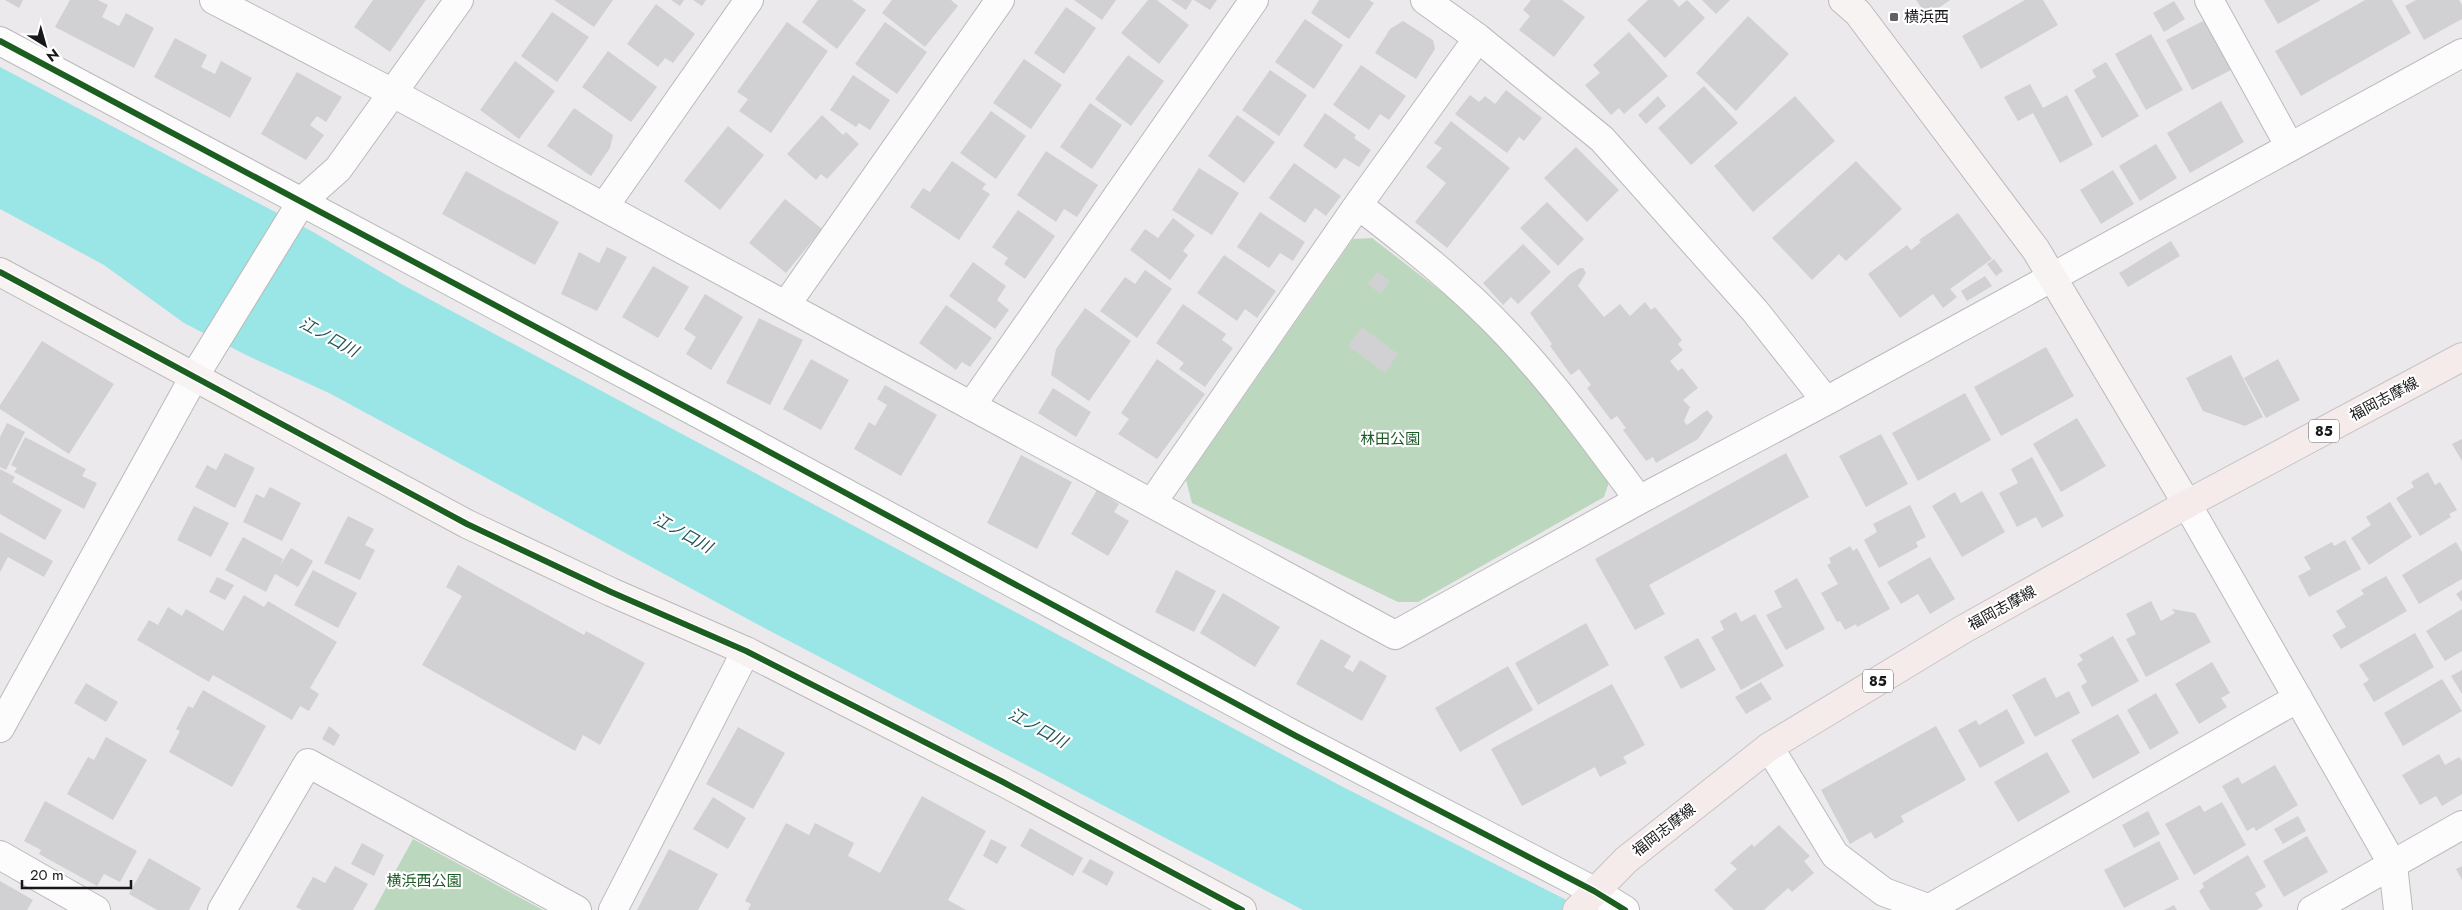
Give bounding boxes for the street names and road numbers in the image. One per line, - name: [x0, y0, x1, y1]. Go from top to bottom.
- street label: 福岡志摩線: [2346, 372, 2422, 426]
- road number: 85: [2309, 420, 2339, 442]
- street label: 福岡志摩線: [1964, 580, 2040, 636]
- road number: 85: [1863, 669, 1893, 692]
- street label: 福岡志摩線: [1628, 798, 1700, 862]

